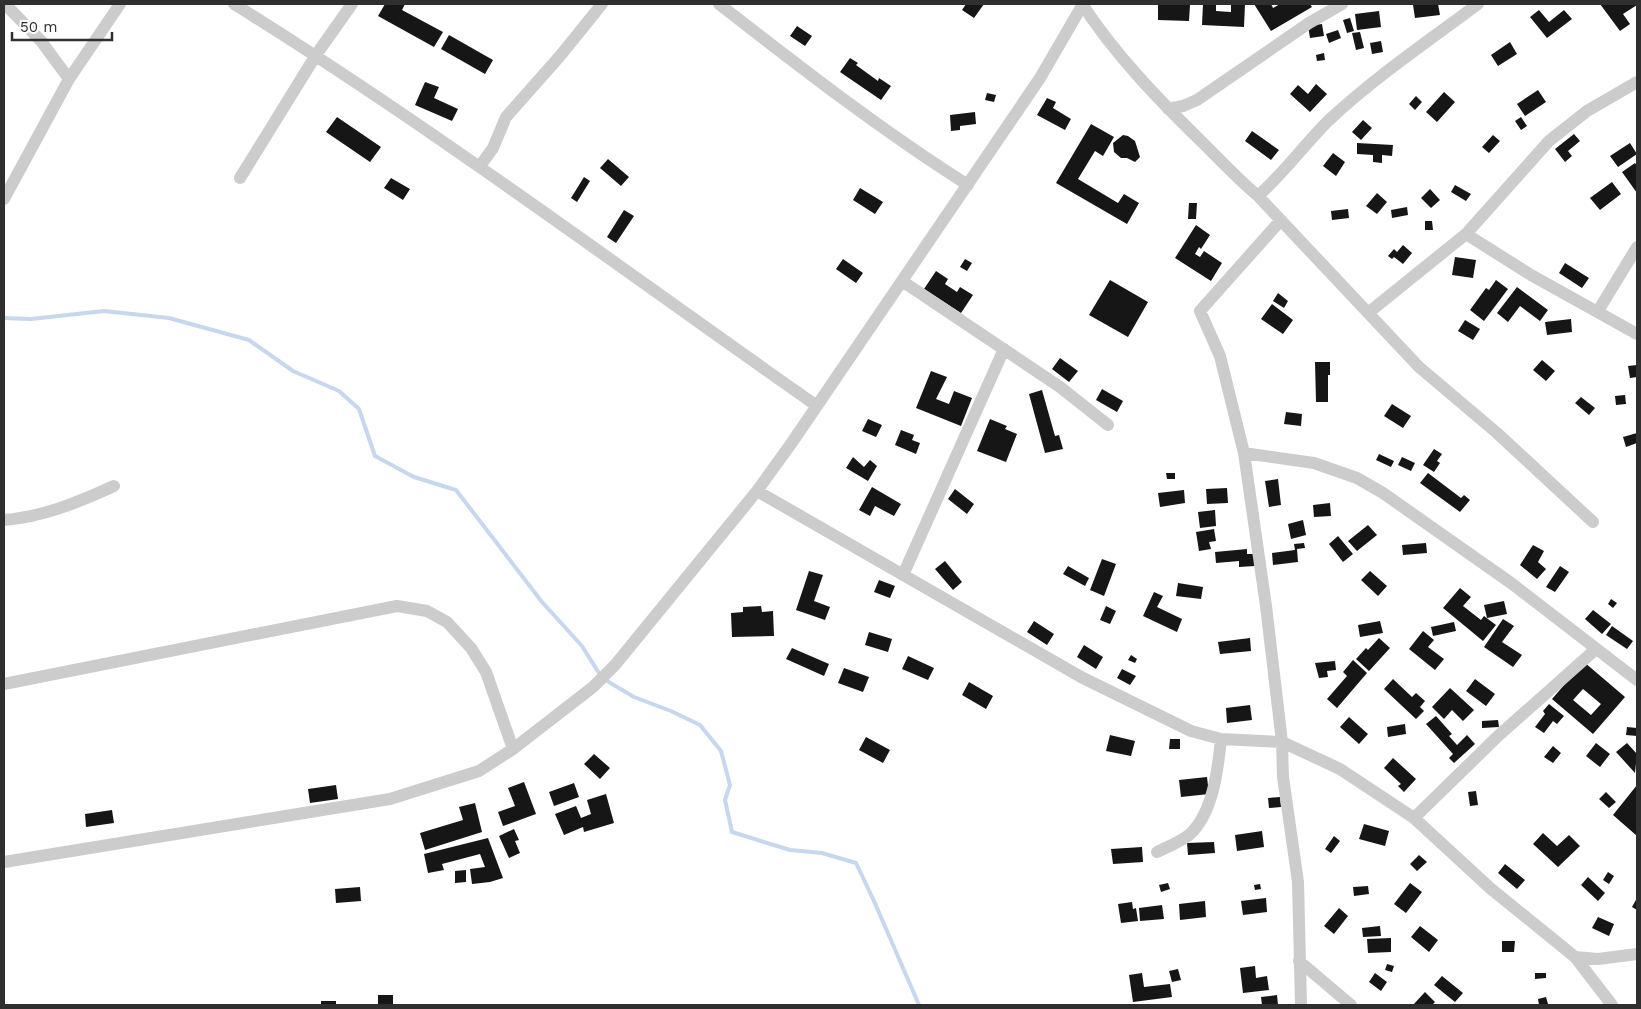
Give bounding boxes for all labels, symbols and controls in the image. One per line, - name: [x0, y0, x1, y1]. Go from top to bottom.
- scale bar: [12, 10, 112, 42]
- text: 50 m: [20, 18, 57, 36]

